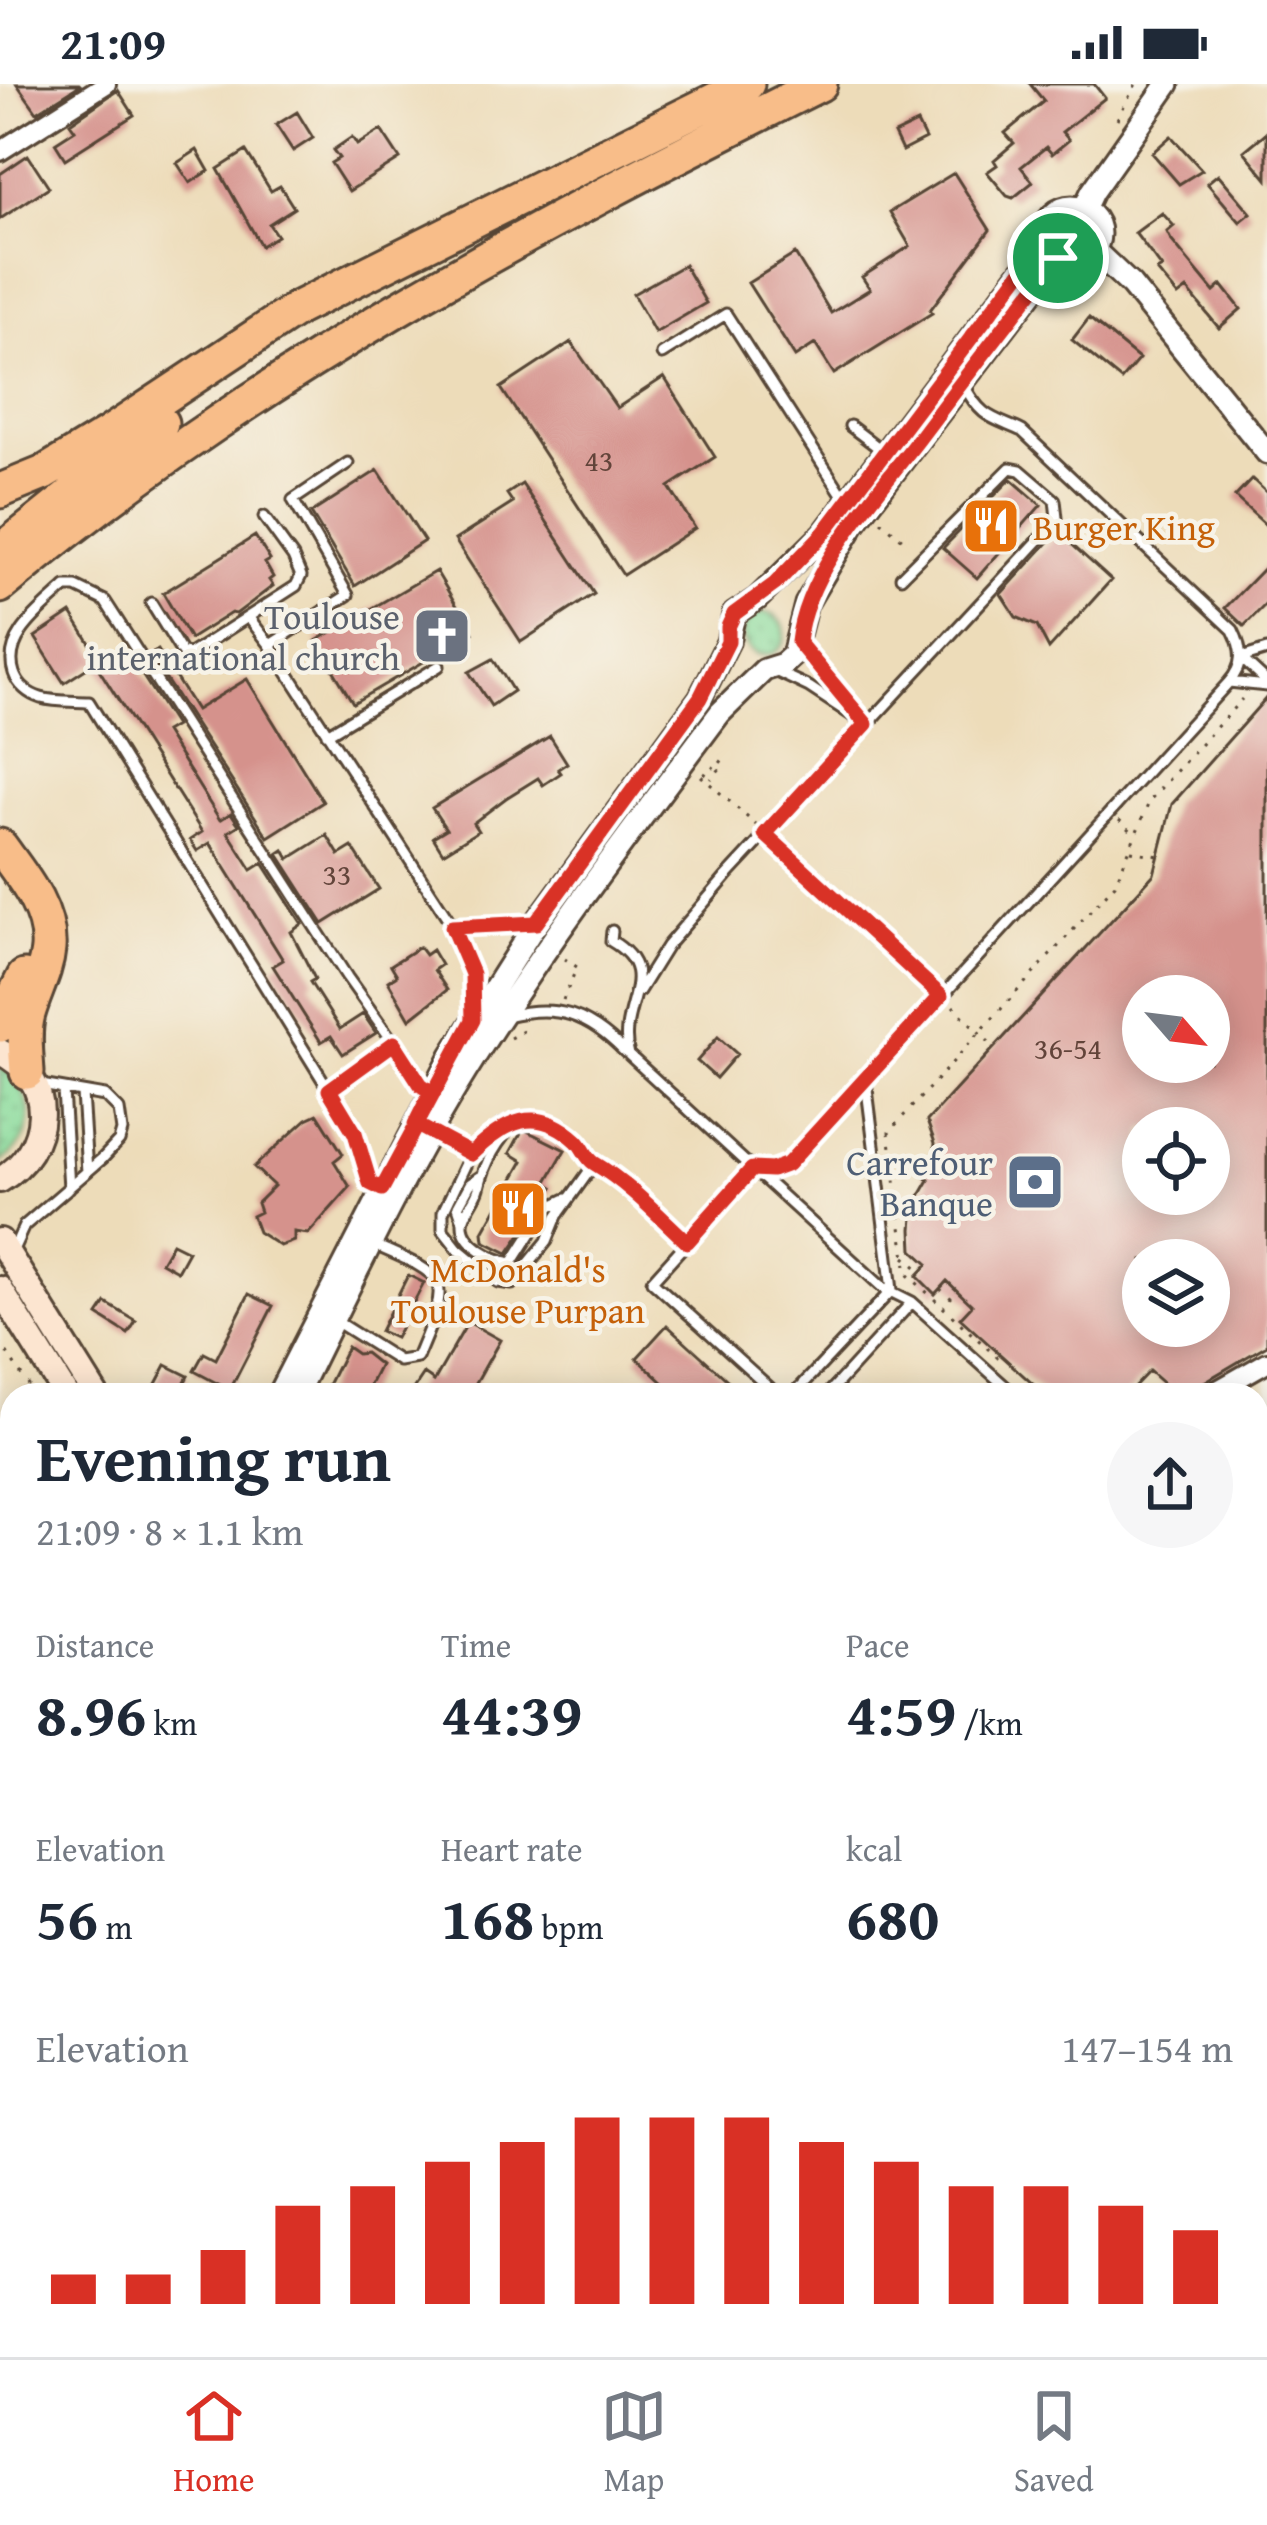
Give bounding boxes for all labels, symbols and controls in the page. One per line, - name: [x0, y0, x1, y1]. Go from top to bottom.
- text: 21:09: [60, 10, 166, 75]
- pin: [1007, 207, 1109, 309]
- icon: arrive: [1025, 225, 1091, 291]
- house number: 43: [585, 438, 613, 482]
- restaurant icon: Burger King: [960, 495, 1022, 557]
- place label: Burger King: [1033, 500, 1215, 553]
- place label: Toulouse international church: [87, 589, 400, 683]
- church icon: Toulouse international church: [411, 605, 473, 667]
- house number: 33: [323, 852, 351, 896]
- north arrow: [1122, 975, 1230, 1083]
- map controls: [1122, 975, 1230, 1347]
- house number: 36-54: [1034, 1026, 1102, 1070]
- button: locate: [1122, 1107, 1230, 1215]
- place label: Carrefour Banque: [846, 1135, 993, 1229]
- bank icon: Carrefour Banque: [1004, 1151, 1066, 1213]
- restaurant icon: McDonald's Toulouse Purpan: [487, 1178, 549, 1240]
- button: layers: [1122, 1239, 1230, 1347]
- place label: McDonald's Toulouse Purpan: [391, 1242, 645, 1336]
- text: Evening run: [36, 1408, 391, 1505]
- button: share: [1107, 1422, 1233, 1548]
- text: 21:09 · 8 × 1.1 km: [36, 1502, 303, 1559]
- text: Distance: [36, 1621, 154, 1669]
- text: Time: [441, 1621, 511, 1669]
- text: Pace: [846, 1621, 909, 1669]
- text: 8.96: [36, 1669, 146, 1757]
- text: 44:39: [441, 1669, 582, 1757]
- text: 4:59: [846, 1669, 956, 1757]
- text: km: [146, 1699, 197, 1747]
- text: /km: [956, 1699, 1023, 1747]
- text: Elevation: [36, 1825, 165, 1873]
- text: Heart rate: [441, 1825, 583, 1873]
- text: kcal: [846, 1825, 902, 1873]
- text: 56: [36, 1873, 98, 1961]
- text: 168: [441, 1873, 534, 1961]
- text: 680: [846, 1873, 939, 1961]
- text: m: [98, 1903, 132, 1951]
- text: bpm: [534, 1903, 603, 1951]
- text: Elevation: [36, 2019, 189, 2076]
- text: 147–154 m: [1061, 2019, 1233, 2076]
- tab: Home: [173, 2383, 254, 2503]
- tab: Map: [601, 2383, 667, 2503]
- tab: Saved: [1014, 2383, 1094, 2503]

